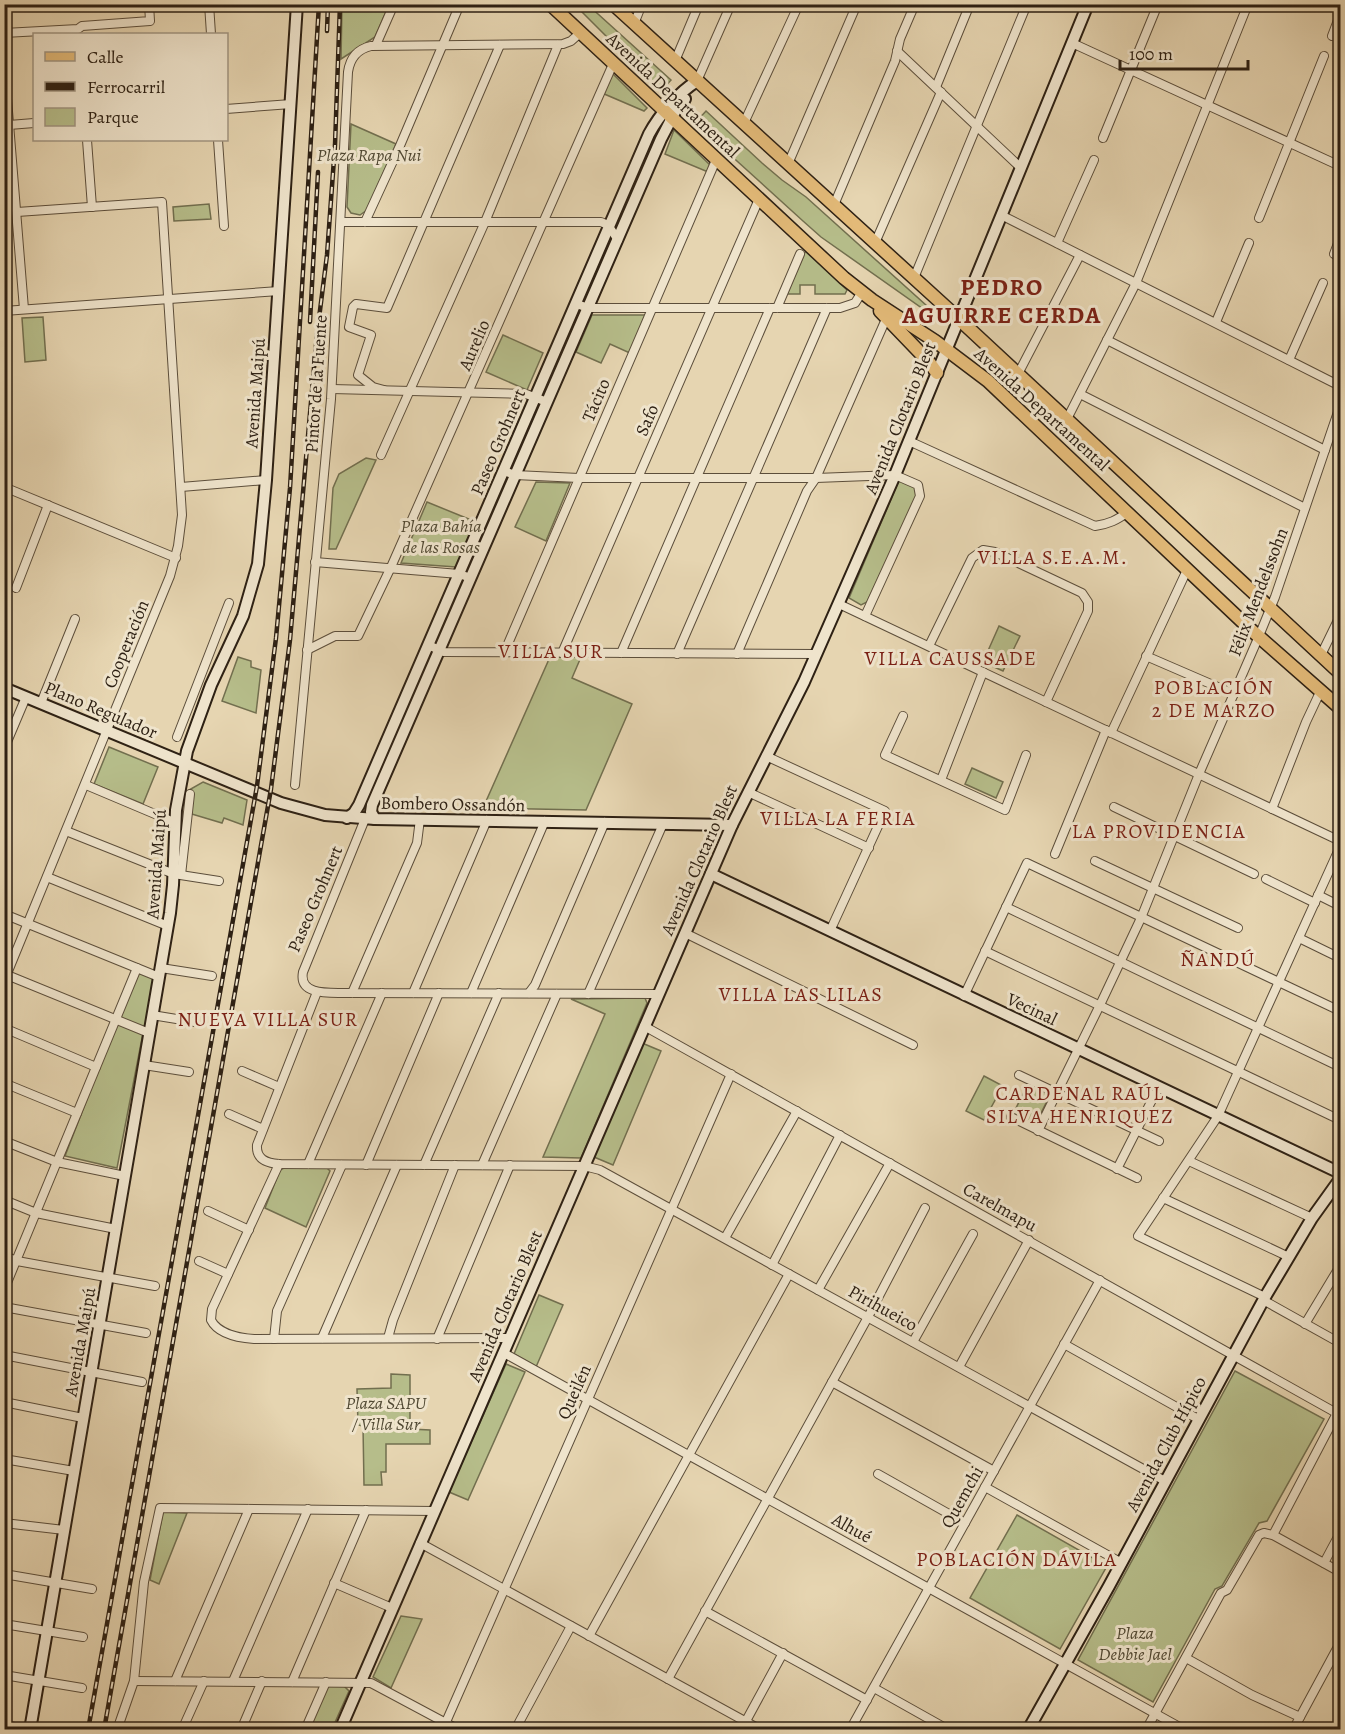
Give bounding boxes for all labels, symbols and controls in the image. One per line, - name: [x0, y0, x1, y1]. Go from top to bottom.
- street label: Avenida Departamental: [600, 26, 745, 164]
- legend: [33, 33, 228, 141]
- scale bar: [1120, 33, 1248, 71]
- text: 100 m: [1129, 42, 1173, 66]
- text: Calle: [87, 45, 124, 69]
- text: Ferrocarril: [87, 75, 166, 99]
- text: Parque: [87, 105, 139, 129]
- park label: Plaza Rapa Nui: [317, 143, 421, 167]
- district label: PEDRO AGUIRRE CERDA: [901, 271, 1102, 331]
- street label: Pintor de la Fuente: [299, 314, 333, 454]
- street label: Aurelio: [452, 316, 495, 375]
- street label: Avenida Maipú: [239, 337, 271, 450]
- street label: Avenida Clotario Blest: [858, 338, 942, 499]
- street label: Avenida Departamental: [969, 341, 1115, 477]
- street label: Tácito: [576, 375, 616, 425]
- street label: Paseo Grohnert: [465, 385, 531, 499]
- street label: Safo: [629, 400, 665, 440]
- park label: Plaza Bahía de las Rosas: [400, 514, 482, 559]
- street label: Félix Mendelssohn: [1222, 524, 1294, 660]
- district label: VILLA S.E.A.M.: [977, 544, 1128, 571]
- street label: Cooperación: [97, 596, 155, 692]
- district label: VILLA SUR: [497, 638, 604, 665]
- district label: VILLA CAUSSADE: [864, 645, 1037, 672]
- district label: POBLACIÓN 2 DE MARZO: [1152, 674, 1276, 724]
- street label: Plano Regulador: [41, 675, 161, 745]
- street label: Avenida Clotario Blest: [655, 781, 743, 940]
- street label: Bombero Ossandón: [380, 791, 526, 817]
- district label: VILLA LA FERIA: [759, 805, 916, 832]
- street label: Avenida Maipú: [140, 808, 172, 921]
- district label: LA PROVIDENCIA: [1072, 818, 1246, 845]
- street label: Paseo Grohnert: [282, 842, 348, 956]
- district label: ÑANDÚ: [1180, 946, 1256, 973]
- district label: VILLA LAS LILAS: [718, 981, 883, 1008]
- street label: Vecinal: [1002, 986, 1062, 1031]
- district label: NUEVA VILLA SUR: [177, 1006, 359, 1033]
- district label: CARDENAL RAÚL SILVA HENRIQUEZ: [986, 1080, 1174, 1130]
- street label: Carelmapu: [959, 1177, 1042, 1237]
- street label: Avenida Clotario Blest: [462, 1227, 548, 1386]
- street label: Pirihueico: [844, 1279, 922, 1337]
- street label: Avenida Maipú: [58, 1285, 101, 1399]
- street label: Queilén: [551, 1361, 597, 1423]
- street label: Avenida Club Hípico: [1120, 1372, 1212, 1517]
- park label: Plaza SAPU / Villa Sur: [345, 1391, 428, 1436]
- street label: Quemchi: [935, 1462, 989, 1532]
- street label: Alhué: [827, 1507, 876, 1549]
- district label: POBLACIÓN DÁVILA: [916, 1546, 1118, 1573]
- park label: Plaza Debbie Jael: [1098, 1621, 1172, 1666]

